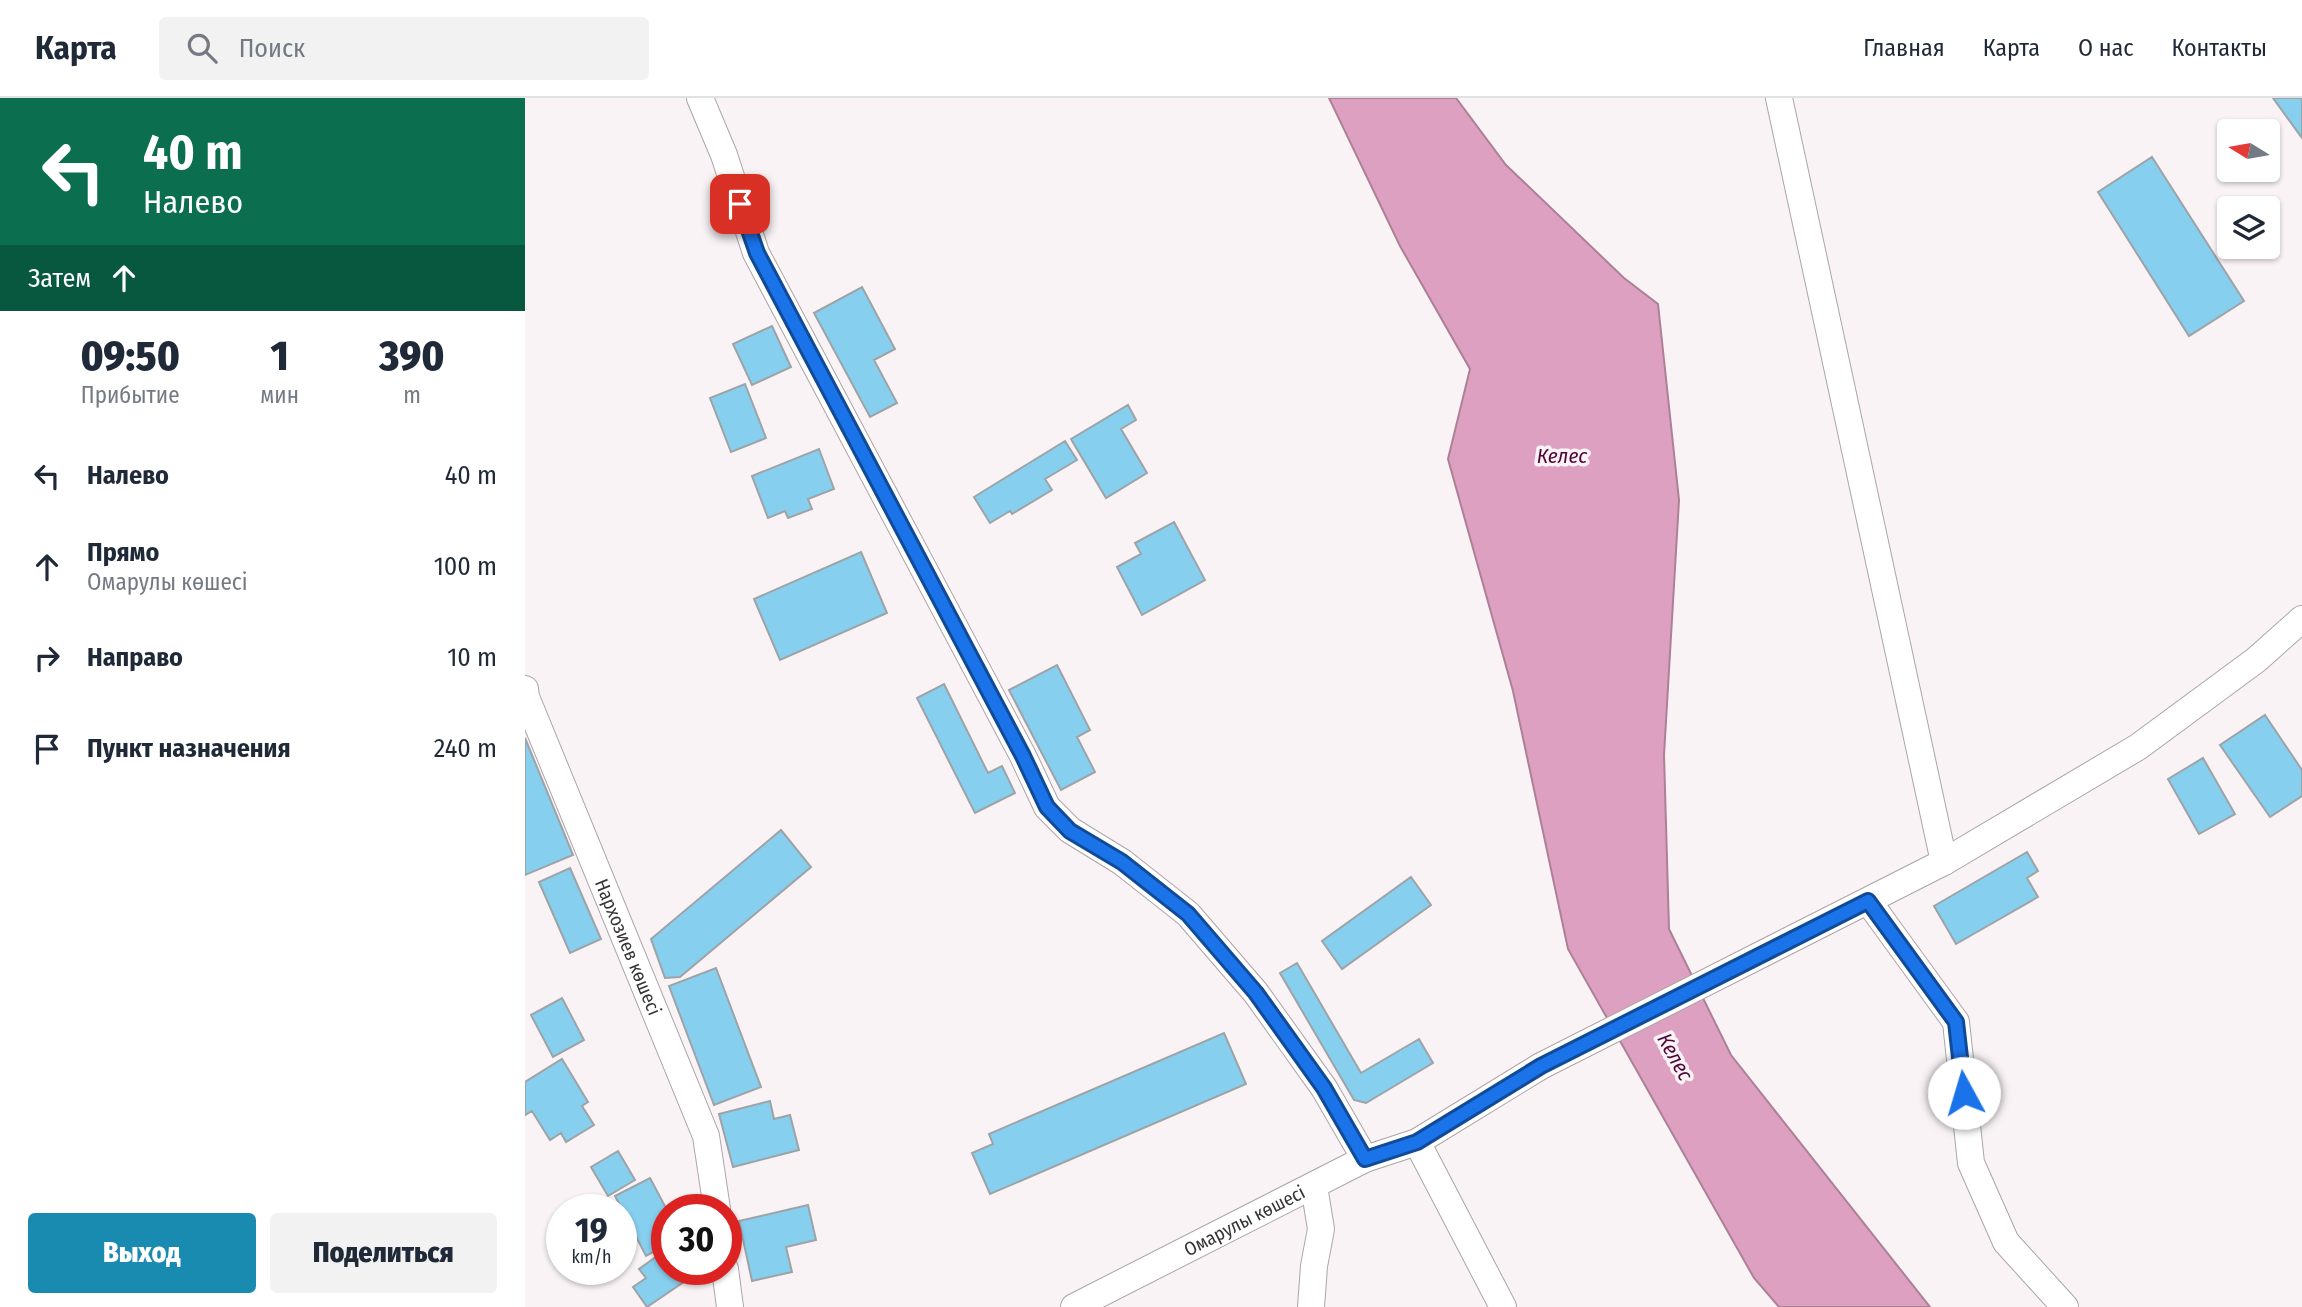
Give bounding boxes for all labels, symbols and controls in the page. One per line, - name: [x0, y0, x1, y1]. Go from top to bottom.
- search box: [159, 17, 649, 80]
- text: Карта: [35, 28, 117, 68]
- icon: search: [183, 29, 221, 67]
- text: Поиск: [239, 33, 305, 64]
- text: Главная: [1863, 34, 1945, 62]
- text: Карта: [1983, 34, 2040, 62]
- text: О нас: [2078, 34, 2133, 62]
- text: Контакты: [2171, 34, 2267, 62]
- north arrow: [2217, 119, 2280, 182]
- map controls: [2217, 119, 2280, 259]
- text: 40 m: [143, 123, 243, 182]
- icon: left: [28, 126, 119, 217]
- pin: [710, 174, 770, 234]
- text: Налево: [143, 183, 243, 221]
- icon: arrive: [721, 185, 759, 223]
- button: layers: [2217, 196, 2280, 259]
- icon: ahead: [105, 259, 143, 297]
- text: Затем: [28, 263, 91, 294]
- text: 09:50: [80, 331, 180, 381]
- text: 1: [271, 331, 289, 381]
- text: 390: [379, 331, 445, 381]
- text: Прибытие: [81, 381, 180, 409]
- text: мин: [260, 381, 299, 409]
- text: m: [403, 381, 421, 409]
- water label: Келес: [1537, 443, 1588, 469]
- icon: left: [28, 457, 66, 495]
- text: Налево: [87, 460, 169, 491]
- text: 40 m: [445, 460, 497, 491]
- text: Прямо: [87, 537, 159, 568]
- icon: ahead: [28, 548, 66, 586]
- text: 100 m: [434, 551, 497, 582]
- text: Омарулы көшесі: [87, 568, 248, 596]
- icon: right: [28, 639, 66, 677]
- text: Направо: [87, 642, 183, 673]
- text: 10 m: [447, 642, 497, 673]
- icon: arrive: [28, 730, 66, 768]
- text: Пункт назначения: [87, 733, 291, 764]
- text: 240 m: [434, 733, 497, 764]
- street label: Нархозиев көшесі: [590, 875, 667, 1018]
- water label: Келес: [1651, 1029, 1699, 1086]
- position arrow: [1927, 1056, 2001, 1130]
- street label: Омарулы көшесі: [1180, 1180, 1309, 1261]
- speed limit sign: 30: [651, 1194, 742, 1285]
- text: 19: [575, 1209, 608, 1251]
- button: Выход: [28, 1213, 256, 1293]
- button: Поделиться: [270, 1213, 497, 1293]
- text: km/h: [571, 1246, 612, 1268]

